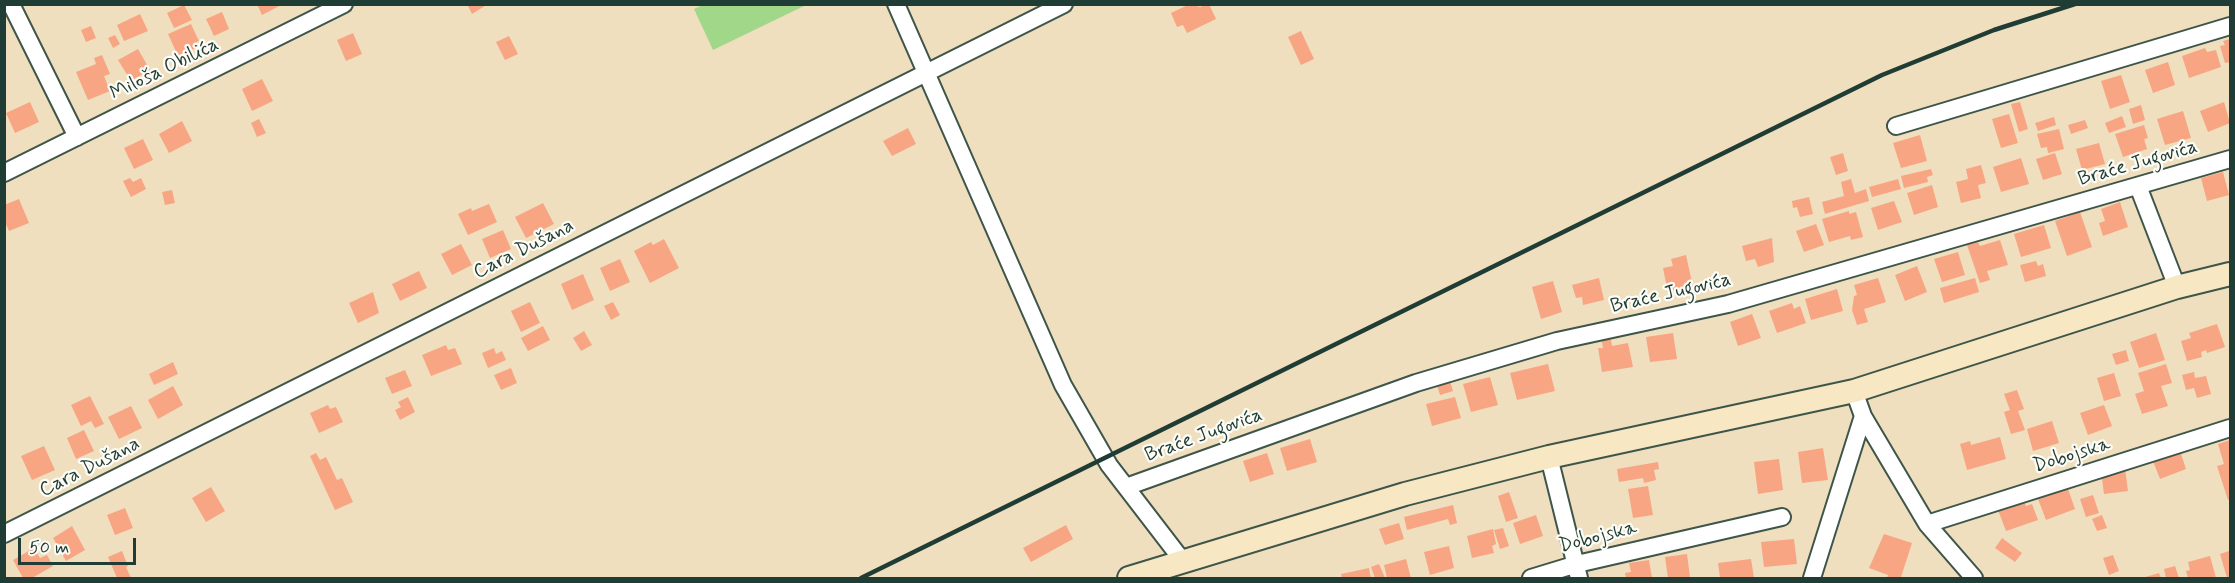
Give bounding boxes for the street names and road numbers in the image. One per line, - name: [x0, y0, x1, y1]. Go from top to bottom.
- street label: Miloša Obilića: [107, 33, 223, 107]
- street label: Braće Jugovića: [2075, 135, 2201, 193]
- street label: Cara Dušana: [470, 214, 578, 286]
- street label: Braće Jugovića: [1608, 268, 1734, 320]
- street label: Braće Jugovića: [1142, 404, 1266, 468]
- street label: Cara Dušana: [36, 432, 144, 504]
- street label: Dobojska: [2030, 433, 2114, 479]
- street label: Dobojska: [1557, 517, 1639, 559]

